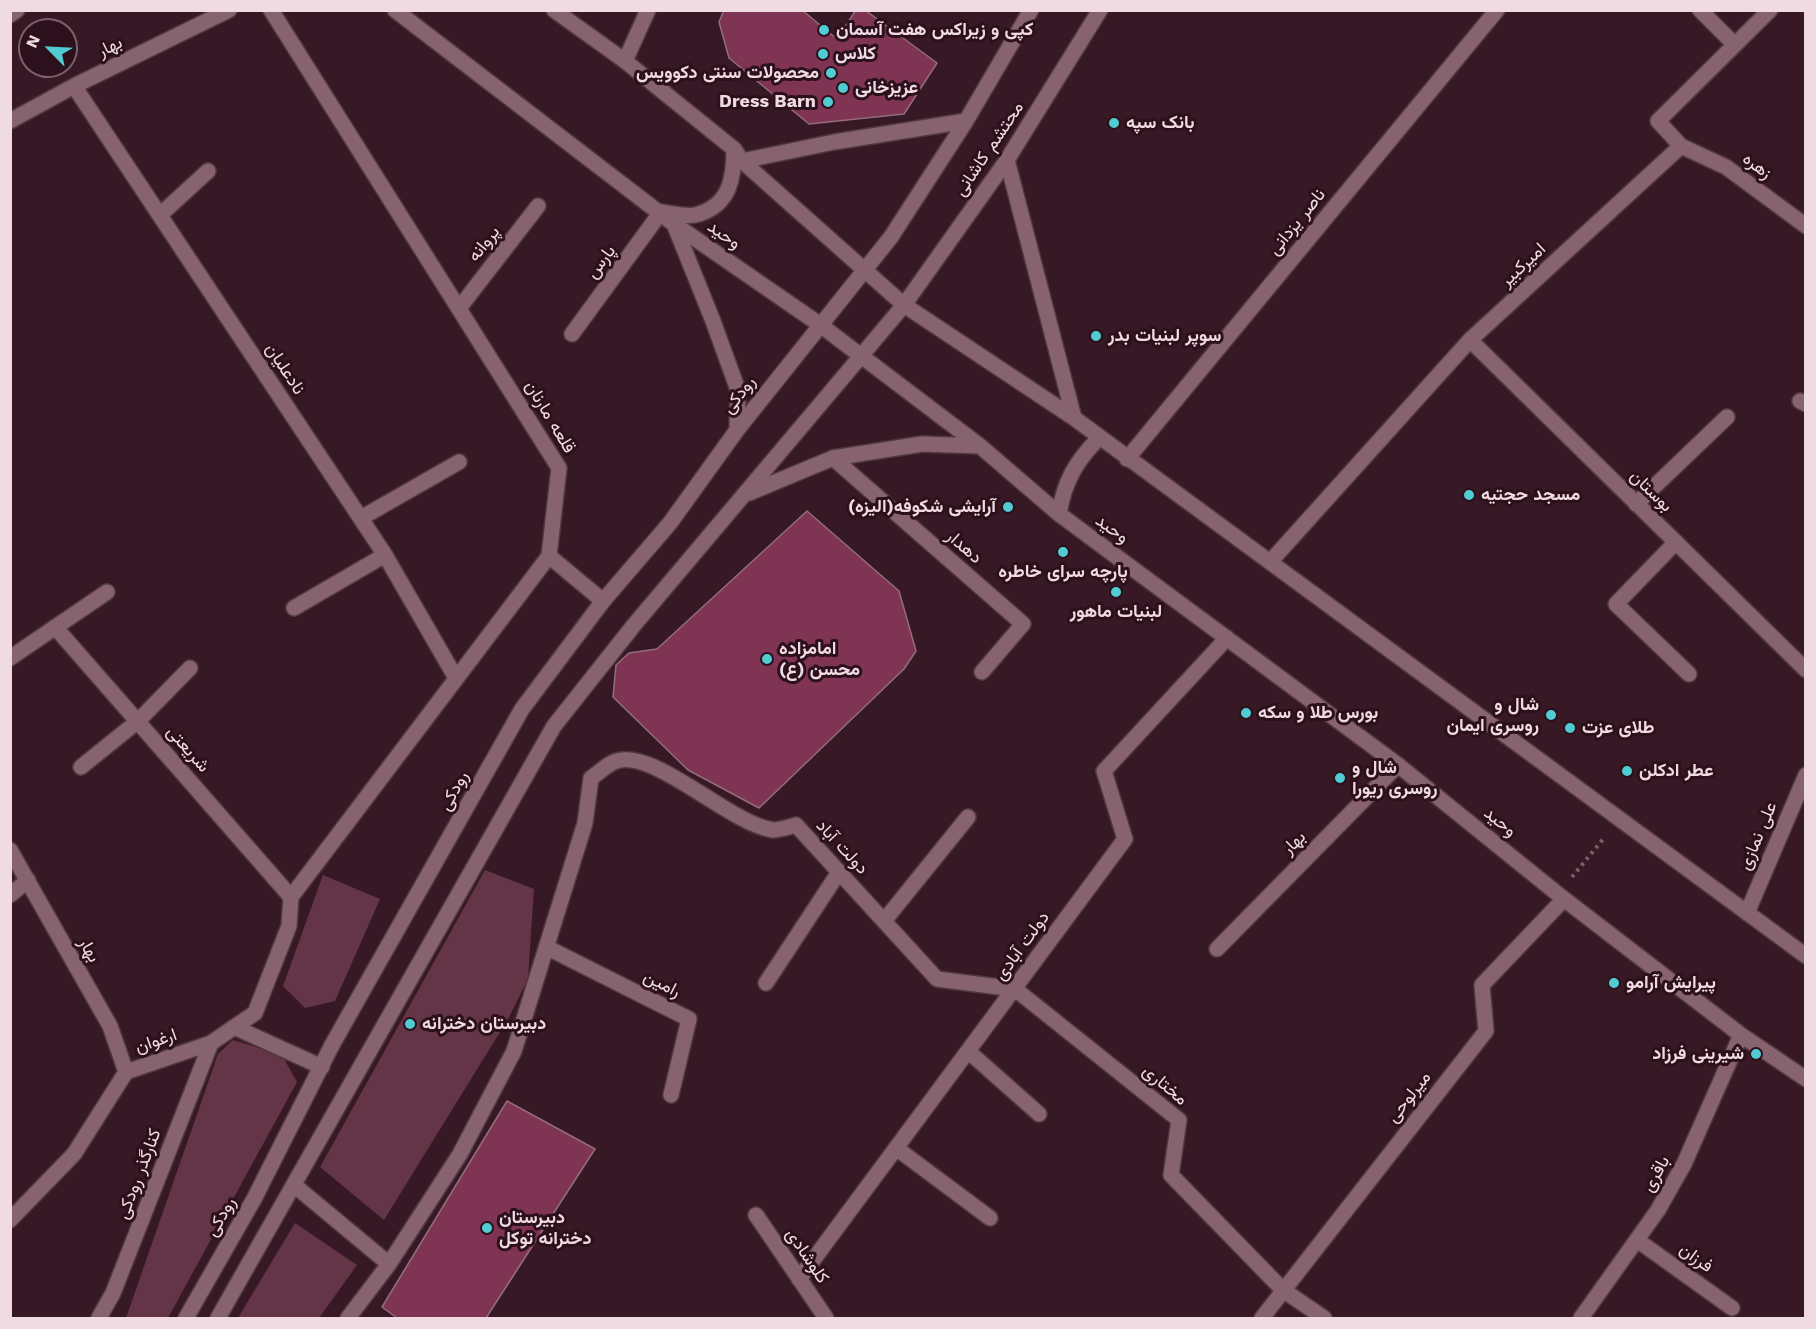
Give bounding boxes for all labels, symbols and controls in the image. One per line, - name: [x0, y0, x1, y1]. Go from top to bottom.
- north arrow: [18, 18, 78, 78]
- place label: کپی و زیراکس هفت آسمان: [836, 19, 1033, 41]
- marker: کپی و زیراکس هفت آسمان: [817, 23, 831, 37]
- text: N: [22, 32, 44, 51]
- street label: بهار: [94, 32, 126, 62]
- place label: کلاس: [835, 43, 876, 65]
- marker: کلاس: [816, 47, 830, 61]
- place label: محصولات سنتی دکوویس: [636, 62, 819, 84]
- marker: محصولات سنتی دکوویس: [824, 66, 838, 80]
- place label: عزیزخانی: [855, 77, 918, 99]
- marker: عزیزخانی: [836, 81, 850, 95]
- place label: Dress Barn: [719, 91, 816, 113]
- marker: Dress Barn: [821, 95, 835, 109]
- street label: محتشم کاشانی: [949, 98, 1029, 200]
- place label: بانک سپه: [1126, 112, 1194, 134]
- marker: بانک سپه: [1107, 116, 1121, 130]
- street label: زهره: [1738, 148, 1776, 184]
- street label: ناصر یزدانی: [1264, 184, 1330, 260]
- street label: وحید: [703, 216, 745, 254]
- street label: پروانه: [463, 222, 505, 266]
- street label: امیرکبیر: [1496, 239, 1550, 291]
- street label: پارس: [582, 241, 620, 283]
- place label: سوپر لبنیات بدر: [1108, 325, 1221, 347]
- marker: سوپر لبنیات بدر: [1089, 329, 1103, 343]
- street label: نادعلیان: [260, 339, 310, 399]
- street label: رودکی: [718, 372, 760, 418]
- street label: قلعه مارنان: [520, 377, 580, 457]
- street label: بوستان: [1625, 465, 1677, 517]
- place label: مسجد حجتیه: [1481, 484, 1580, 506]
- marker: مسجد حجتیه: [1462, 488, 1476, 502]
- place label: آرایشی شکوفه(الیزه): [848, 496, 996, 518]
- marker: آرایشی شکوفه(الیزه): [1001, 500, 1015, 514]
- street label: وحید: [1091, 510, 1133, 548]
- street label: دهدار: [941, 525, 987, 569]
- marker: پارچه سرای خاطره: [1056, 545, 1070, 559]
- place label: پارچه سرای خاطره: [998, 561, 1128, 583]
- marker: لبنیات ماهور: [1109, 585, 1123, 599]
- place label: لبنیات ماهور: [1070, 601, 1162, 623]
- place label: امامزاده محسن (ع): [779, 638, 860, 680]
- marker: امامزاده محسن (ع): [760, 652, 774, 666]
- place label: شال و روسری ایمان: [1446, 694, 1539, 736]
- place label: بورس طلا و سکه: [1258, 702, 1378, 724]
- marker: بورس طلا و سکه: [1239, 706, 1253, 720]
- marker: شال و روسری ایمان: [1544, 708, 1558, 722]
- place label: طلای عزت: [1582, 717, 1654, 739]
- street label: شریعتی: [162, 721, 214, 777]
- marker: طلای عزت: [1563, 721, 1577, 735]
- place label: شال و روسری ریورا: [1352, 757, 1438, 800]
- place label: عطر ادکلن: [1639, 760, 1713, 782]
- marker: عطر ادکلن: [1620, 764, 1634, 778]
- street label: رودکی: [434, 767, 474, 815]
- marker: شال و روسری ریورا: [1333, 771, 1347, 785]
- street label: علی نمازی: [1734, 799, 1782, 873]
- street label: وحید: [1479, 802, 1521, 842]
- street label: دولت آباد: [811, 815, 873, 879]
- street label: بهار: [1277, 826, 1311, 860]
- street label: دولت آبادی: [990, 907, 1054, 985]
- street label: بهار: [73, 934, 105, 966]
- street label: رامین: [640, 966, 684, 1002]
- place label: پیرایش آرامو: [1626, 972, 1716, 994]
- marker: پیرایش آرامو: [1607, 976, 1621, 990]
- place label: دبیرستان دخترانه: [422, 1013, 546, 1035]
- marker: دبیرستان دخترانه: [403, 1017, 417, 1031]
- street label: ارغوان: [132, 1024, 180, 1058]
- place label: شیرینی فرزاد: [1652, 1043, 1744, 1065]
- marker: شیرینی فرزاد: [1749, 1047, 1763, 1061]
- street label: مختاری: [1138, 1060, 1192, 1110]
- street label: میرلوحی: [1382, 1067, 1436, 1127]
- street label: کنارگذر رودکی: [112, 1126, 166, 1222]
- street label: باقری: [1637, 1152, 1675, 1196]
- street label: رودکی: [201, 1193, 241, 1241]
- place label: دبیرستان دخترانه توکل: [499, 1207, 591, 1250]
- marker: دبیرستان دخترانه توکل: [480, 1221, 494, 1235]
- street label: کلوشادی: [781, 1224, 833, 1288]
- street label: فرزان: [1675, 1239, 1717, 1277]

